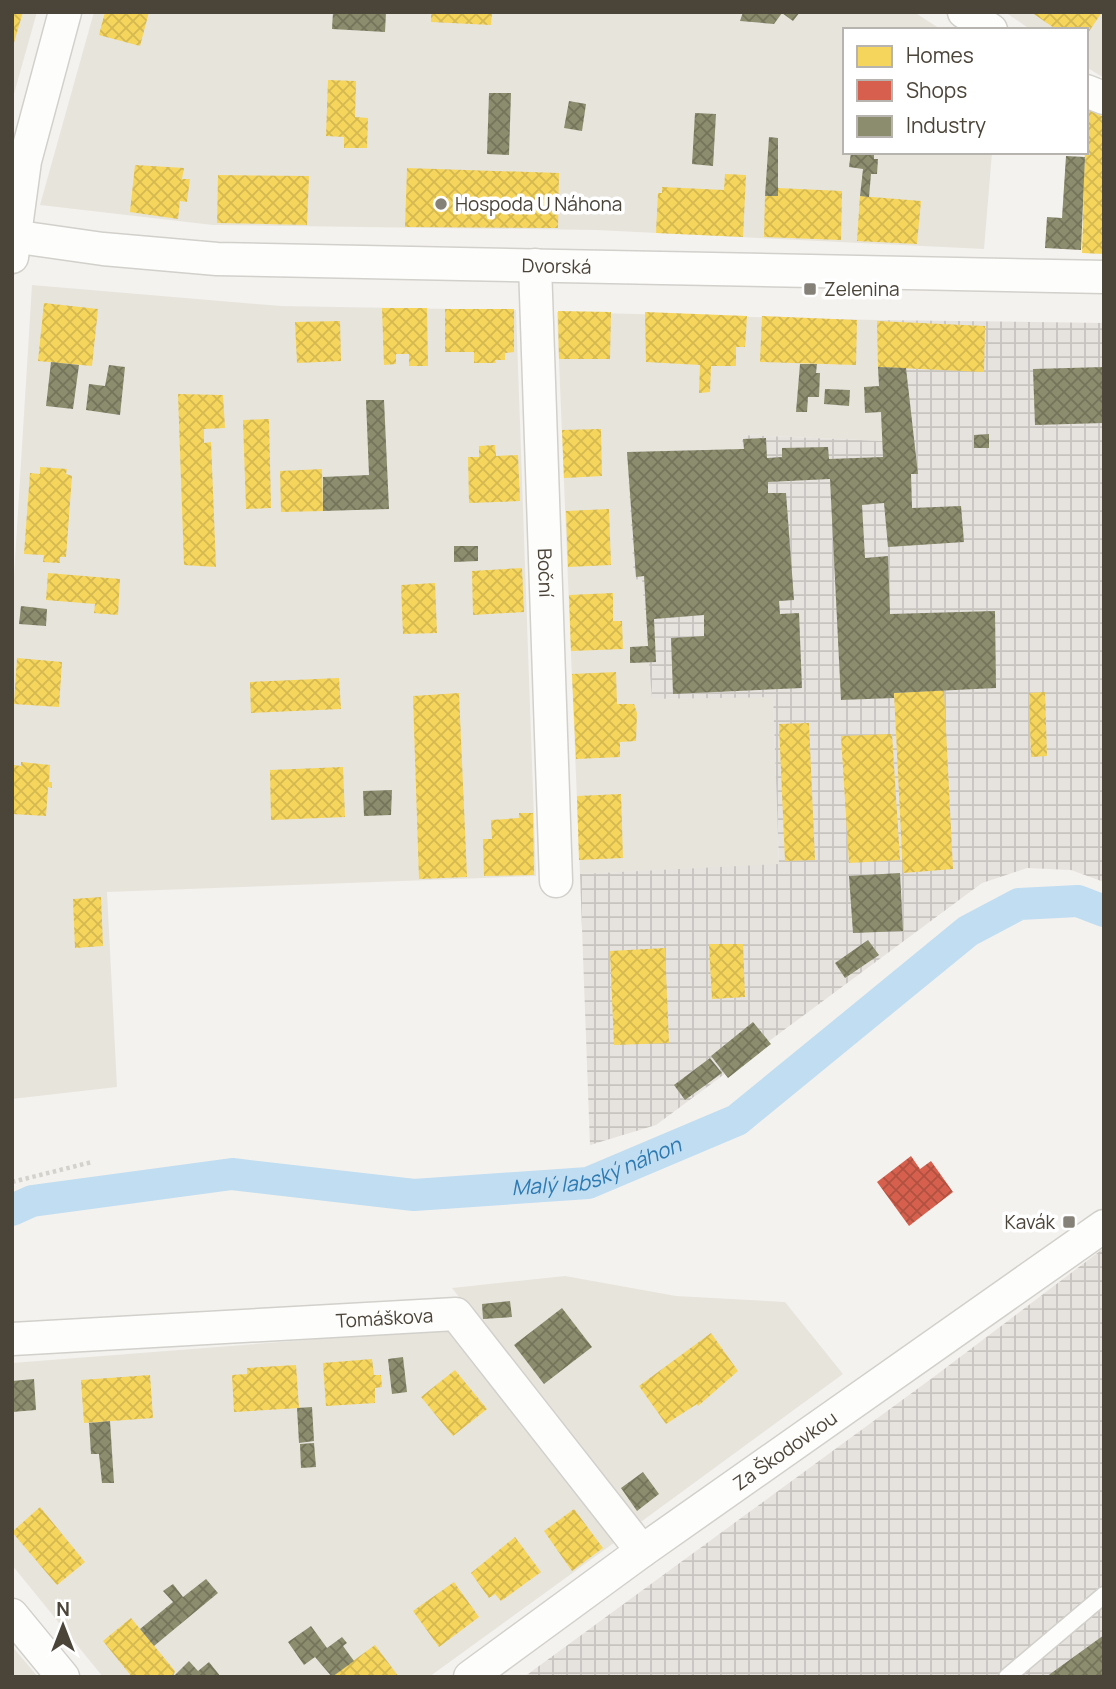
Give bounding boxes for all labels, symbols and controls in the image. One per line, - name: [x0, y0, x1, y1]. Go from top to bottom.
- legend: [843, 28, 1088, 154]
- text: Homes: [906, 41, 974, 69]
- text: Shops: [906, 76, 967, 104]
- text: Industry: [906, 111, 986, 139]
- place label: Hospoda U Náhona: [455, 191, 622, 217]
- marker: Hospoda U Náhona: [433, 196, 449, 212]
- street label: Dvorská: [521, 252, 592, 280]
- place label: Zelenina: [824, 276, 900, 302]
- marker: Zelenina: [802, 281, 818, 297]
- street label: Boční: [532, 548, 559, 598]
- water label: Malý labský náhon: [510, 1130, 687, 1201]
- place label: Kavák: [1004, 1209, 1056, 1235]
- marker: Kavák: [1061, 1214, 1077, 1230]
- street label: Tomáškova: [335, 1302, 434, 1334]
- street label: Za Škodovkou: [728, 1405, 842, 1496]
- north arrow: [28, 1591, 98, 1661]
- text: N: [56, 1596, 70, 1622]

